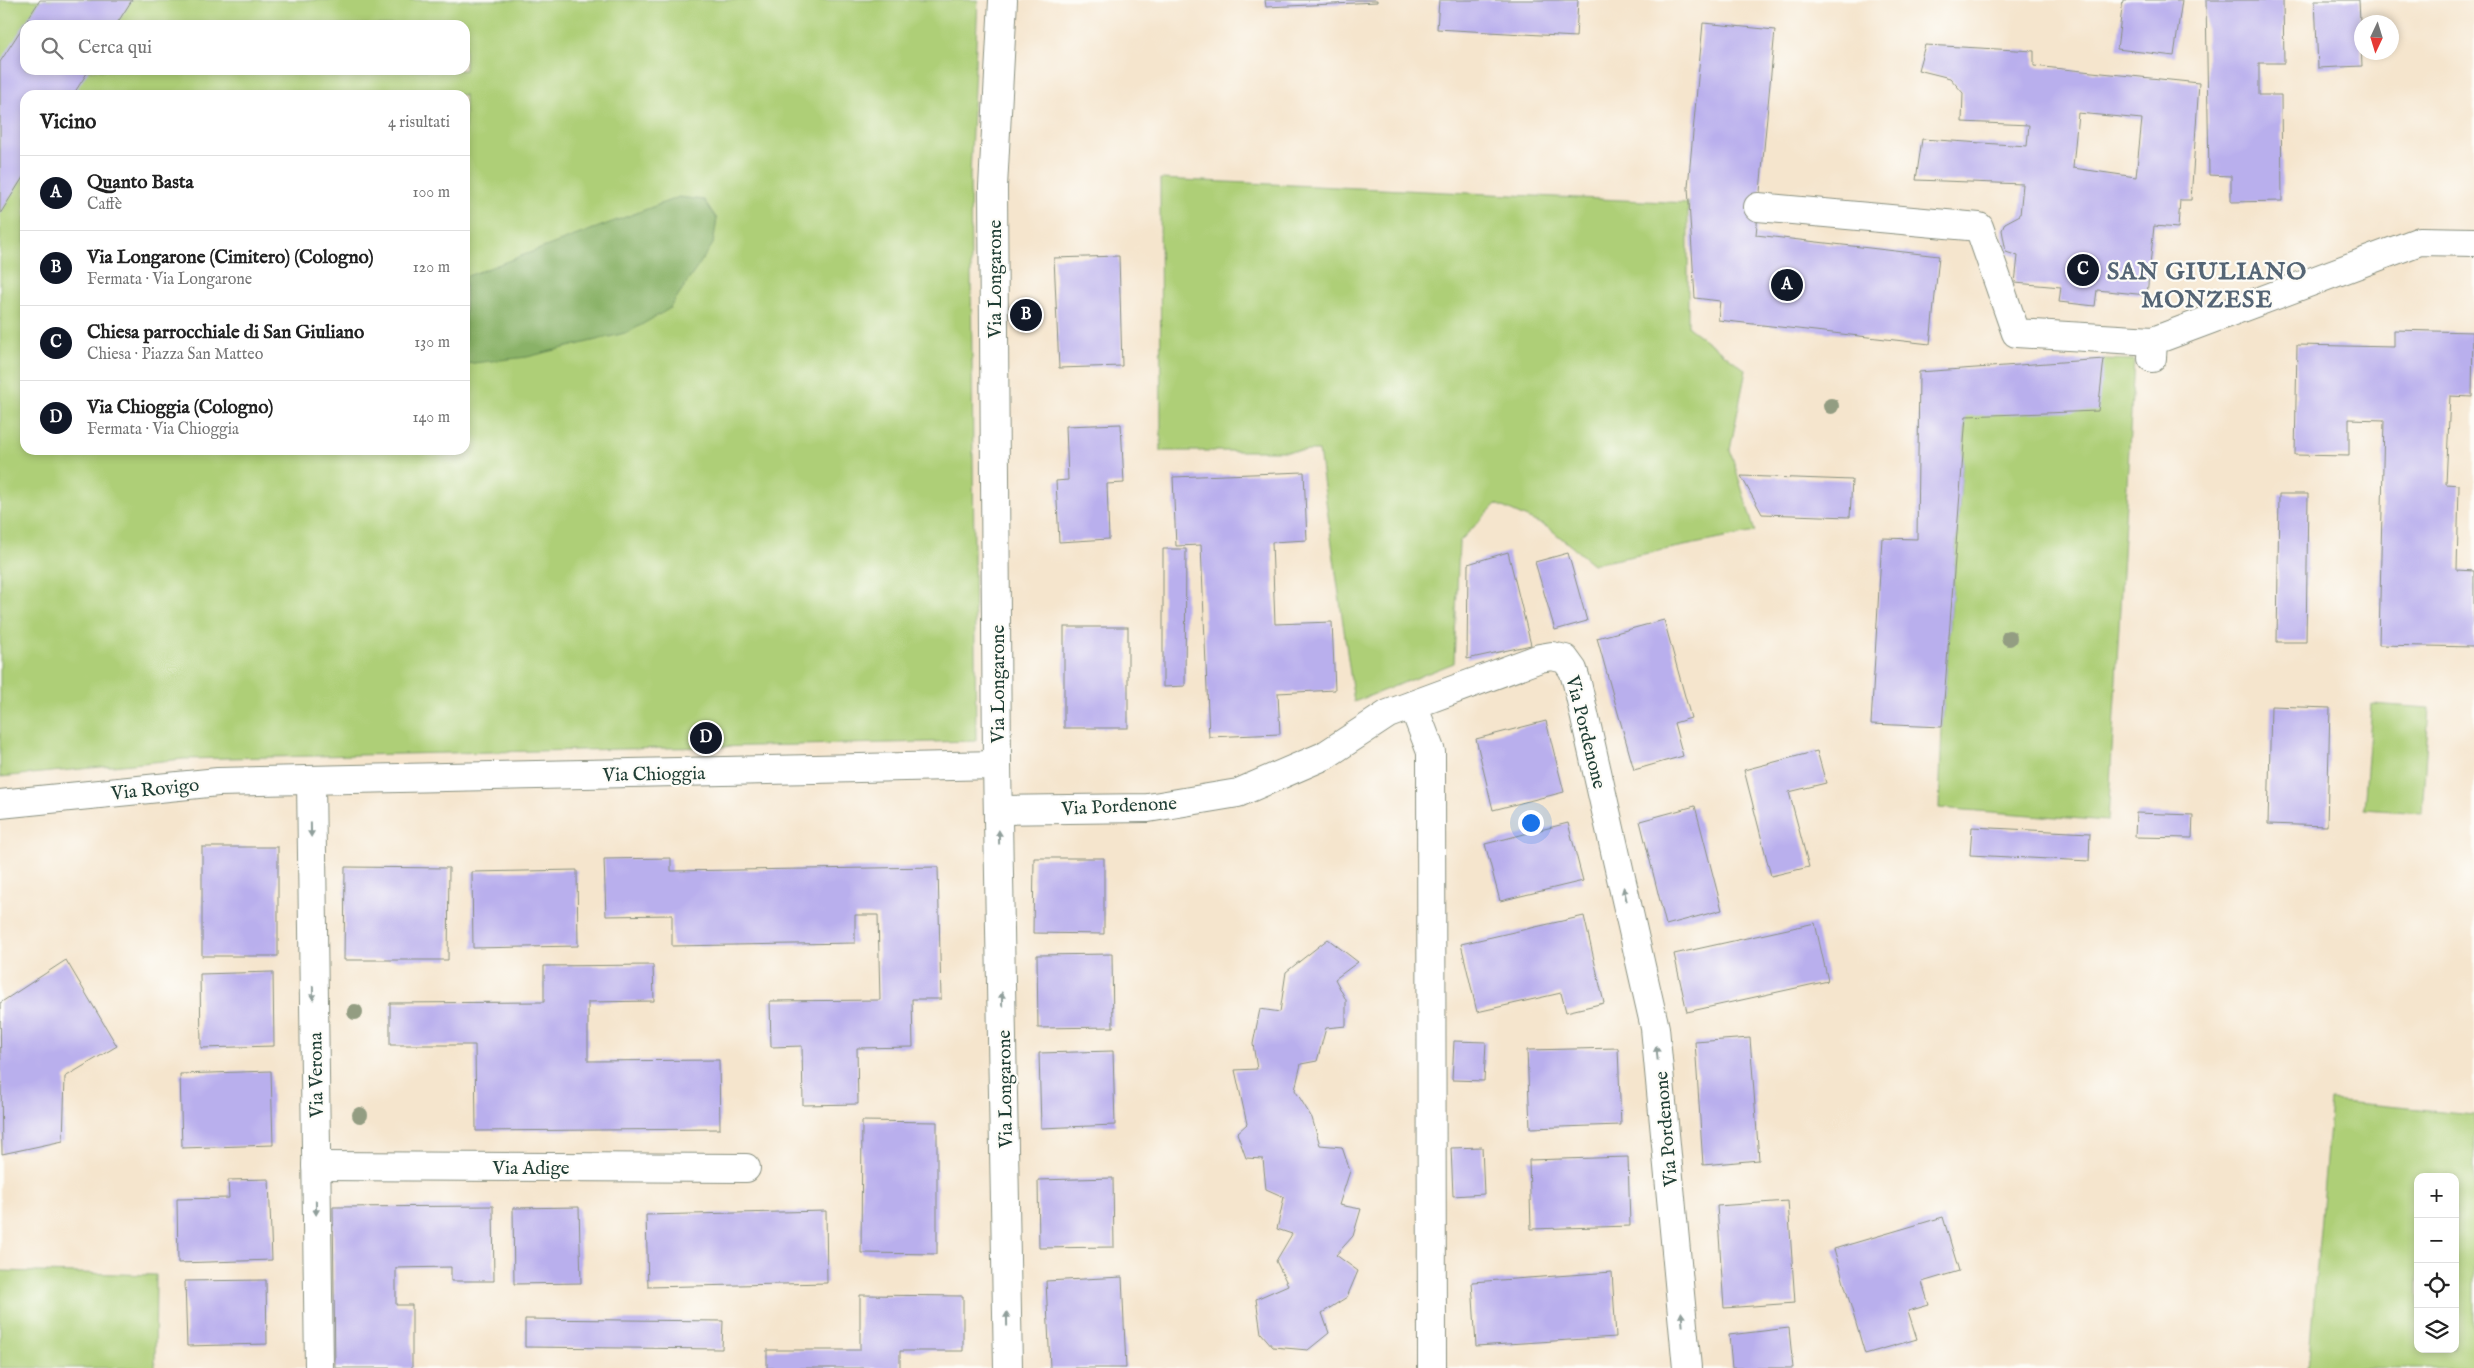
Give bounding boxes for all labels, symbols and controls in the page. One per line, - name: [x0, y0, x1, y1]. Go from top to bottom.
- north arrow: [2354, 15, 2399, 60]
- search box: [20, 20, 470, 75]
- icon: search: [38, 34, 66, 62]
- text: Cerca qui: [78, 36, 152, 60]
- text: Vicino: [40, 109, 96, 136]
- text: 4 risultati: [388, 113, 450, 133]
- text: Quanto Basta: [87, 171, 194, 195]
- text: A: [51, 183, 61, 203]
- text: 100 m: [413, 183, 450, 203]
- text: Caffè: [87, 195, 122, 215]
- street label: Via Longarone: [984, 220, 1008, 339]
- text: Via Longarone (Cimitero) (Cologno): [87, 246, 374, 270]
- pin: C: [2067, 251, 2099, 289]
- district label: SAN GIULIANO MONZESE: [2107, 257, 2307, 316]
- text: B: [51, 258, 61, 278]
- text: 120 m: [413, 258, 450, 278]
- pin: A: [1771, 266, 1803, 304]
- text: Fermata · Via Longarone: [87, 270, 252, 290]
- pin: B: [1010, 296, 1042, 334]
- text: Chiesa parrocchiale di San Giuliano: [87, 321, 364, 345]
- text: C: [50, 333, 62, 353]
- text: 130 m: [414, 333, 450, 353]
- text: Chiesa · Piazza San Matteo: [87, 345, 263, 365]
- text: Via Chioggia (Cologno): [87, 396, 273, 420]
- text: D: [50, 408, 62, 428]
- text: 140 m: [412, 408, 450, 428]
- text: Fermata · Via Chioggia: [87, 420, 239, 440]
- street label: Via Longarone: [987, 625, 1011, 744]
- street label: Via Pordenone: [1559, 673, 1611, 792]
- pin: D: [690, 719, 722, 757]
- street label: Via Chioggia: [601, 762, 706, 788]
- street label: Via Rovigo: [109, 773, 200, 807]
- street label: Via Pordenone: [1060, 792, 1178, 822]
- your location: [1518, 810, 1544, 836]
- one-way arrow: [307, 822, 315, 838]
- one-way arrow: [995, 829, 1003, 845]
- one-way arrow: [1621, 887, 1629, 902]
- one-way arrow: [310, 985, 318, 1001]
- one-way arrow: [998, 991, 1006, 1007]
- street label: Via Longarone: [993, 1029, 1019, 1149]
- street label: Via Verona: [304, 1031, 330, 1119]
- one-way arrow: [1653, 1045, 1661, 1061]
- street label: Via Pordenone: [1650, 1070, 1684, 1188]
- street label: Via Adige: [492, 1157, 570, 1181]
- map controls: [2414, 1173, 2459, 1353]
- button: +: [2414, 1173, 2459, 1218]
- one-way arrow: [313, 1200, 321, 1216]
- button: −: [2414, 1218, 2459, 1263]
- button: locate: [2414, 1263, 2459, 1308]
- button: layers: [2414, 1308, 2459, 1353]
- one-way arrow: [1003, 1311, 1011, 1327]
- one-way arrow: [1678, 1311, 1686, 1327]

